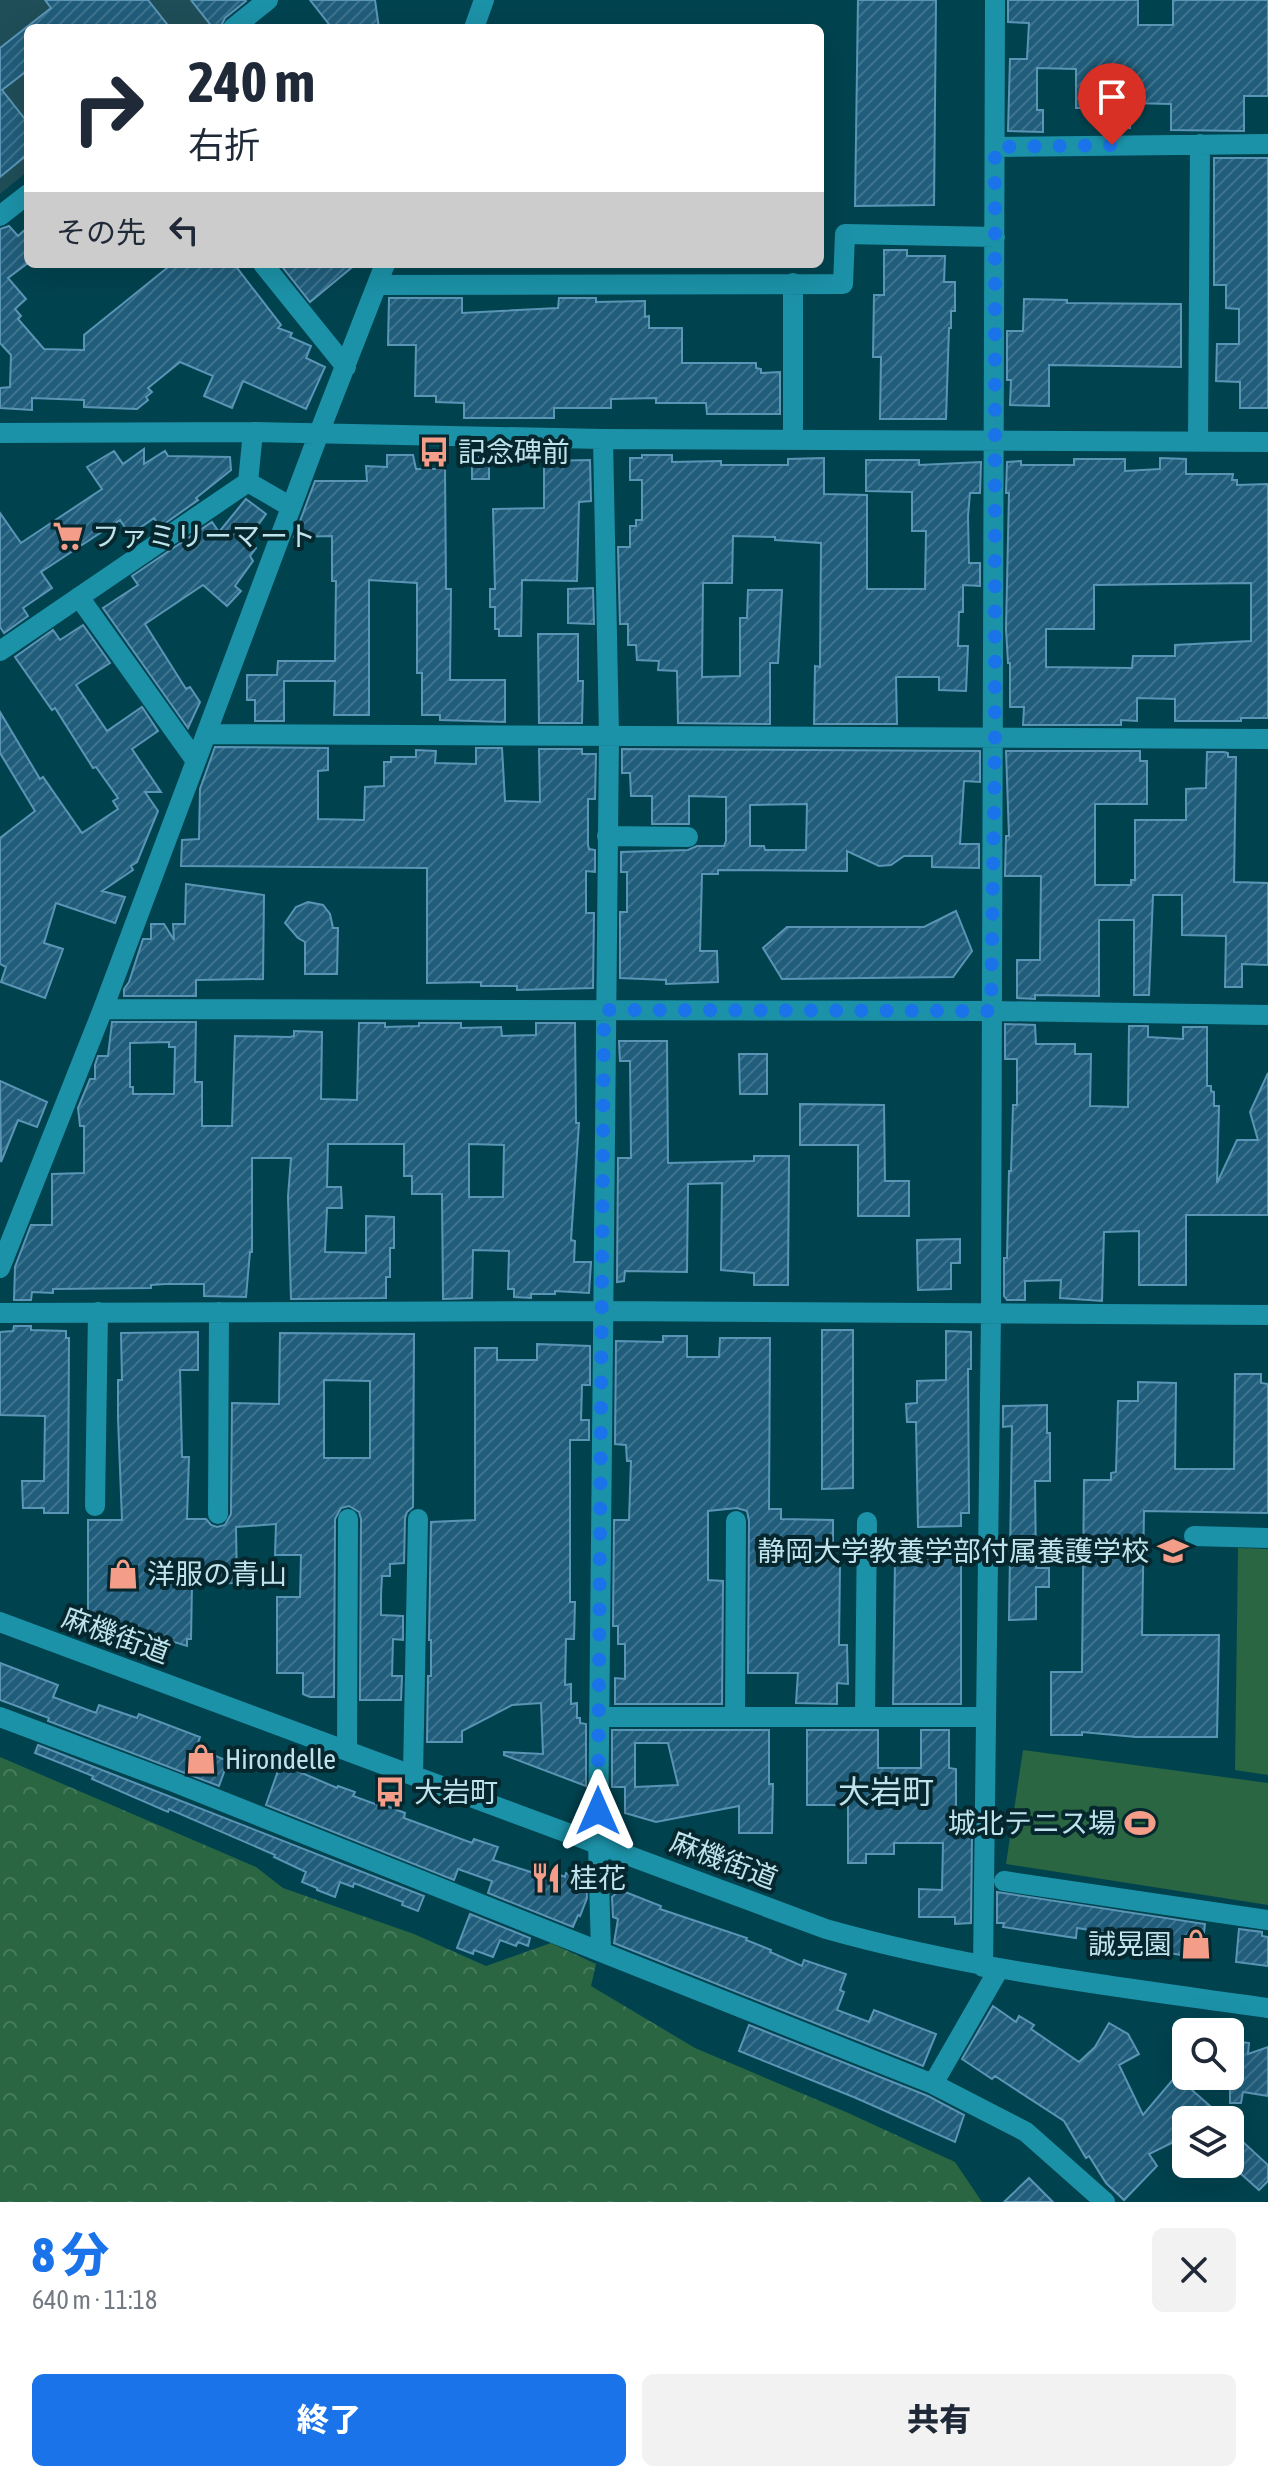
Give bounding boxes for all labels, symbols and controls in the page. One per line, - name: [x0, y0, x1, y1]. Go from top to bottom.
- text: 240 m: [188, 50, 315, 114]
- icon: right: [56, 56, 160, 160]
- pin: [1078, 63, 1146, 145]
- icon: arrive: [1090, 75, 1134, 119]
- text: 右折: [188, 124, 260, 166]
- icon: left: [162, 208, 206, 252]
- text: その先: [56, 215, 146, 249]
- bus stop icon: 記念碑前: [417, 435, 451, 469]
- place label: 記念碑前: [458, 436, 570, 468]
- supermarket icon: ファミリーマート: [51, 519, 85, 553]
- place label: ファミリーマート: [92, 520, 316, 552]
- school or university icon: 静岡大学教養学部付属養護学校: [1156, 1534, 1190, 1568]
- place label: 静岡大学教養学部付属養護学校: [757, 1535, 1149, 1567]
- shop icon: 洋服の青山: [106, 1557, 140, 1591]
- place label: 洋服の青山: [147, 1558, 287, 1590]
- street label: 麻機街道: [58, 1601, 174, 1669]
- shop icon: Hirondelle: [184, 1742, 218, 1776]
- place label: Hirondelle: [225, 1743, 336, 1775]
- position arrow: [556, 1769, 640, 1853]
- district label: 大岩町: [838, 1773, 934, 1810]
- bus stop icon: 大岩町: [373, 1775, 407, 1809]
- place label: 大岩町: [414, 1776, 498, 1808]
- sports icon: 城北テニス場: [1123, 1806, 1157, 1840]
- place label: 城北テニス場: [948, 1807, 1116, 1839]
- street label: 麻機街道: [666, 1825, 782, 1895]
- restaurant icon: 桂花: [529, 1861, 563, 1895]
- place label: 桂花: [570, 1862, 626, 1894]
- shop icon: 誠晃園: [1179, 1927, 1213, 1961]
- place label: 誠晃園: [1088, 1928, 1172, 1960]
- map controls: [1172, 2018, 1244, 2178]
- button: search: [1172, 2018, 1244, 2090]
- button: layers: [1172, 2106, 1244, 2178]
- text: 8 分: [32, 2227, 109, 2282]
- button: close: [1152, 2228, 1236, 2312]
- text: 640 m · 11:18: [32, 2285, 157, 2315]
- button: 終了: [32, 2374, 626, 2466]
- button: 共有: [642, 2374, 1236, 2466]

